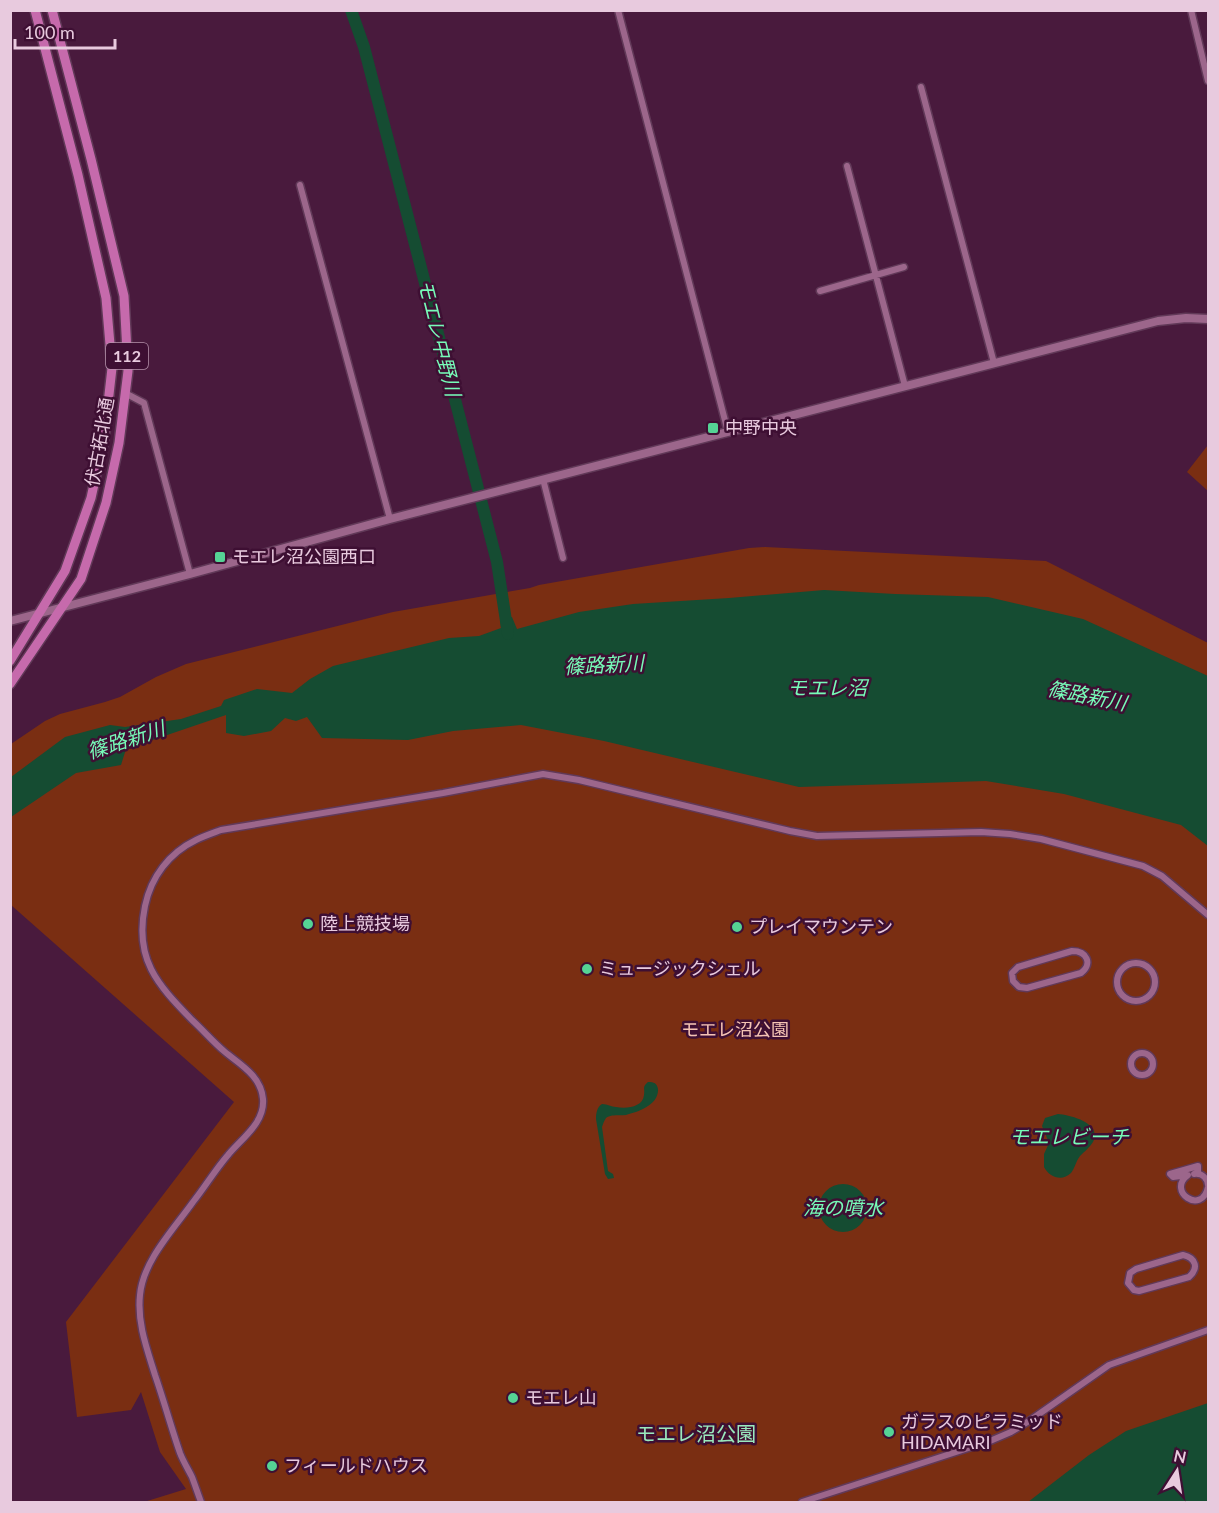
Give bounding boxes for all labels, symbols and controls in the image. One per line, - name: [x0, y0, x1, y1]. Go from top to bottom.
- scale bar: [15, 12, 116, 50]
- text: 100 m: [24, 21, 75, 43]
- water label: モエレ中野川: [414, 277, 467, 401]
- road number: 112: [106, 343, 148, 369]
- street label: 伏古拓北通: [80, 396, 118, 488]
- place label: 中野中央: [725, 416, 797, 438]
- marker: 中野中央: [706, 421, 720, 435]
- place label: モエレ沼公園西口: [232, 545, 376, 567]
- marker: モエレ沼公園西口: [213, 550, 227, 564]
- water label: 篠路新川: [563, 650, 647, 678]
- water label: モエレ沼: [787, 675, 870, 699]
- water label: 篠路新川: [1046, 676, 1131, 715]
- water label: 篠路新川: [84, 715, 169, 763]
- place label: 陸上競技場: [320, 912, 410, 934]
- place label: プレイマウンテン: [749, 915, 893, 937]
- marker: 陸上競技場: [301, 917, 315, 931]
- marker: プレイマウンテン: [730, 920, 744, 934]
- place label: ミュージックシェル: [599, 957, 761, 979]
- marker: ミュージックシェル: [580, 962, 594, 976]
- park label: モエレ沼公園: [681, 1018, 789, 1040]
- water label: モエレビーチ: [1009, 1124, 1130, 1148]
- water label: 海の噴水: [803, 1195, 885, 1219]
- place label: モエレ山: [525, 1386, 597, 1408]
- marker: モエレ山: [506, 1391, 520, 1405]
- place label: ガラスのピラミッド HIDAMARI: [901, 1410, 1063, 1453]
- district label: モエレ沼公園: [636, 1421, 756, 1445]
- marker: ガラスのピラミッド HIDAMARI: [882, 1425, 896, 1439]
- north arrow: [1147, 1441, 1207, 1501]
- text: N: [1172, 1445, 1188, 1466]
- place label: フィールドハウス: [284, 1454, 428, 1476]
- marker: フィールドハウス: [265, 1459, 279, 1473]

